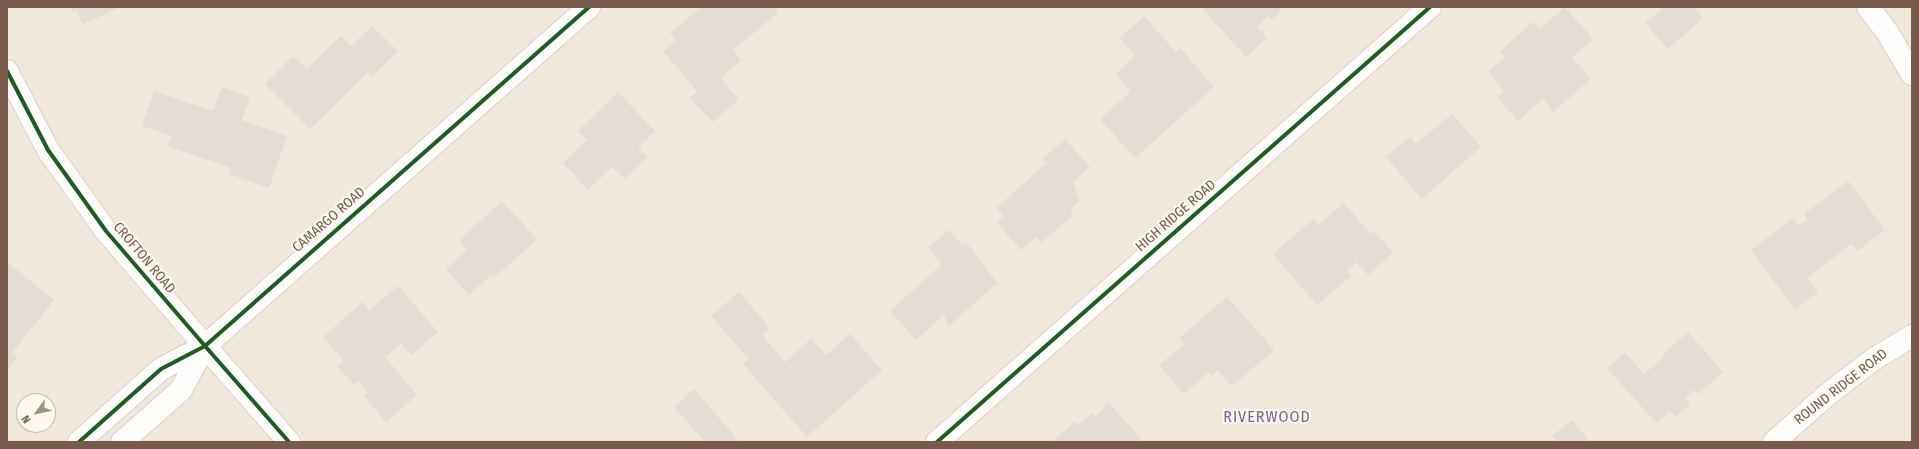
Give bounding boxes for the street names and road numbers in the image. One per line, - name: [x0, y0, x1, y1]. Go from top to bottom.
- street label: HIGH RIDGE ROAD: [1132, 177, 1220, 255]
- street label: CAMARGO ROAD: [289, 184, 369, 256]
- street label: CROFTON ROAD: [109, 219, 179, 297]
- street label: ROUND RIDGE ROAD: [1791, 345, 1891, 429]

